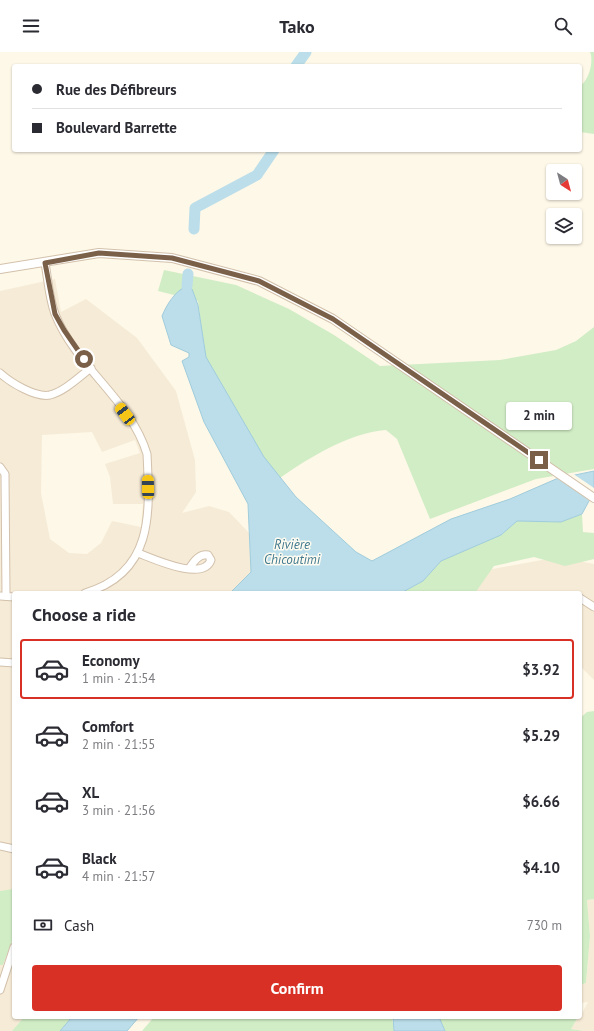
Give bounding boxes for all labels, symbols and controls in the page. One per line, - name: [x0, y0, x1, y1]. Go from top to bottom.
- icon: menu: [20, 15, 42, 37]
- text: Tako: [279, 15, 315, 38]
- icon: search: [552, 15, 574, 37]
- text: Rue des Défibreurs: [56, 80, 177, 99]
- text: Boulevard Barrette: [56, 118, 177, 137]
- north arrow: [546, 164, 582, 200]
- map controls: [546, 164, 582, 244]
- button: layers: [546, 208, 582, 244]
- route start: [75, 350, 93, 368]
- car: [113, 401, 137, 427]
- callout: 2 min: [506, 402, 572, 430]
- text: 2 min: [523, 407, 555, 424]
- route end: [530, 451, 548, 469]
- car: [142, 475, 154, 499]
- water label: Rivière Chicoutimi: [264, 536, 321, 568]
- text: Choose a ride: [32, 603, 136, 626]
- icon: car: [34, 651, 70, 687]
- text: Economy: [82, 651, 140, 670]
- text: $3.92: [522, 660, 560, 679]
- text: 1 min · 21:54: [82, 670, 155, 687]
- icon: car: [34, 717, 70, 753]
- text: Comfort: [82, 717, 134, 736]
- text: $5.29: [522, 726, 560, 745]
- text: 2 min · 21:55: [82, 736, 155, 753]
- icon: car: [34, 783, 70, 819]
- text: XL: [82, 783, 99, 802]
- text: $6.66: [522, 792, 560, 811]
- text: 3 min · 21:56: [82, 802, 155, 819]
- icon: car: [34, 849, 70, 885]
- text: Black: [82, 849, 117, 868]
- text: $4.10: [522, 858, 560, 877]
- text: 4 min · 21:57: [82, 868, 155, 885]
- icon: cash: [32, 914, 54, 936]
- text: Cash: [64, 916, 94, 935]
- text: 730 m: [527, 917, 562, 934]
- button: Confirm: [32, 965, 562, 1011]

